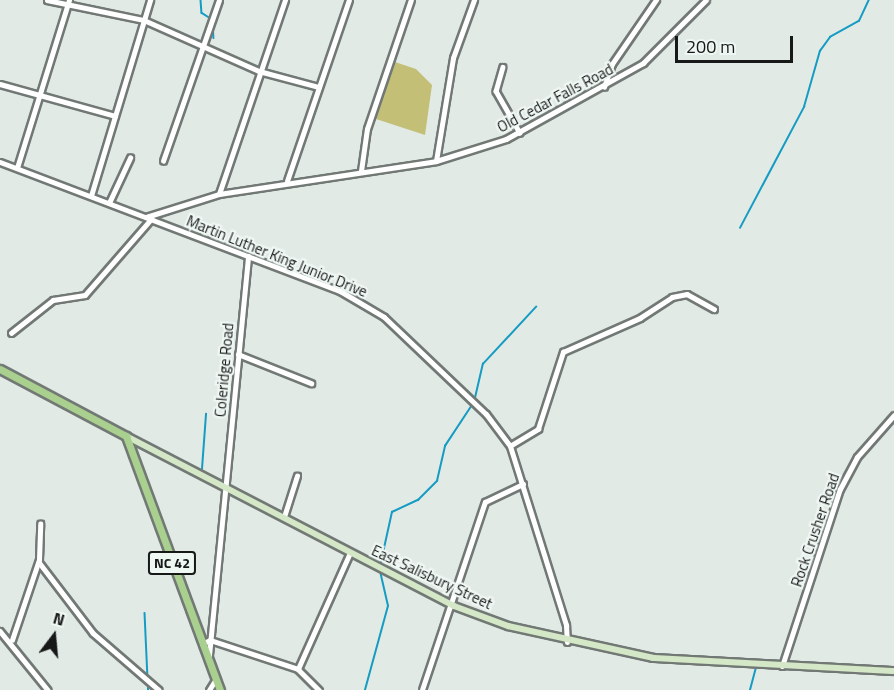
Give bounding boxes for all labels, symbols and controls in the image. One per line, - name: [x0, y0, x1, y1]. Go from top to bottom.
- scale bar: [678, 24, 796, 62]
- text: 200 m: [686, 33, 735, 60]
- street label: Old Cedar Falls Road: [494, 60, 616, 136]
- street label: Martin Luther King Junior Drive: [184, 211, 370, 301]
- street label: Coleridge Road: [211, 322, 237, 418]
- street label: Rock Crusher Road: [787, 471, 843, 589]
- street label: East Salisbury Street: [369, 541, 495, 613]
- road number: NC 42: [146, 552, 198, 574]
- north arrow: [24, 606, 84, 666]
- text: N: [50, 606, 68, 632]

